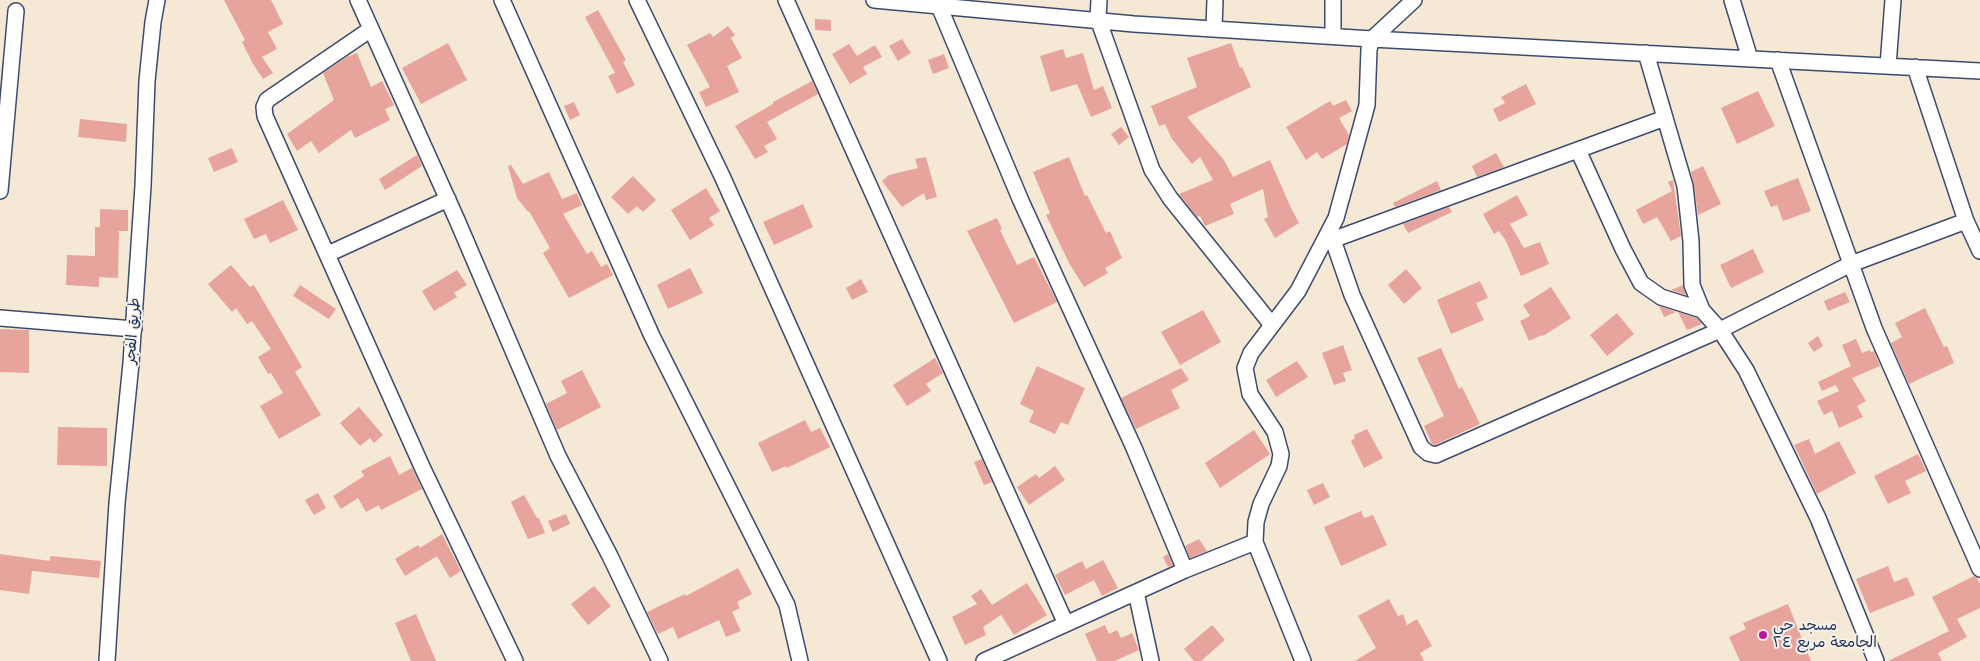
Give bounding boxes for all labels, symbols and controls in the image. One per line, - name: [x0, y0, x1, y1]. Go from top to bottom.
- street label: طريق الفجر: [122, 297, 144, 365]
- place label: مسجد حي الجامعة مربع ٢٤: [1773, 617, 1877, 652]
- marker: مسجد حي الجامعة مربع ٢٤: [1757, 629, 1769, 641]

